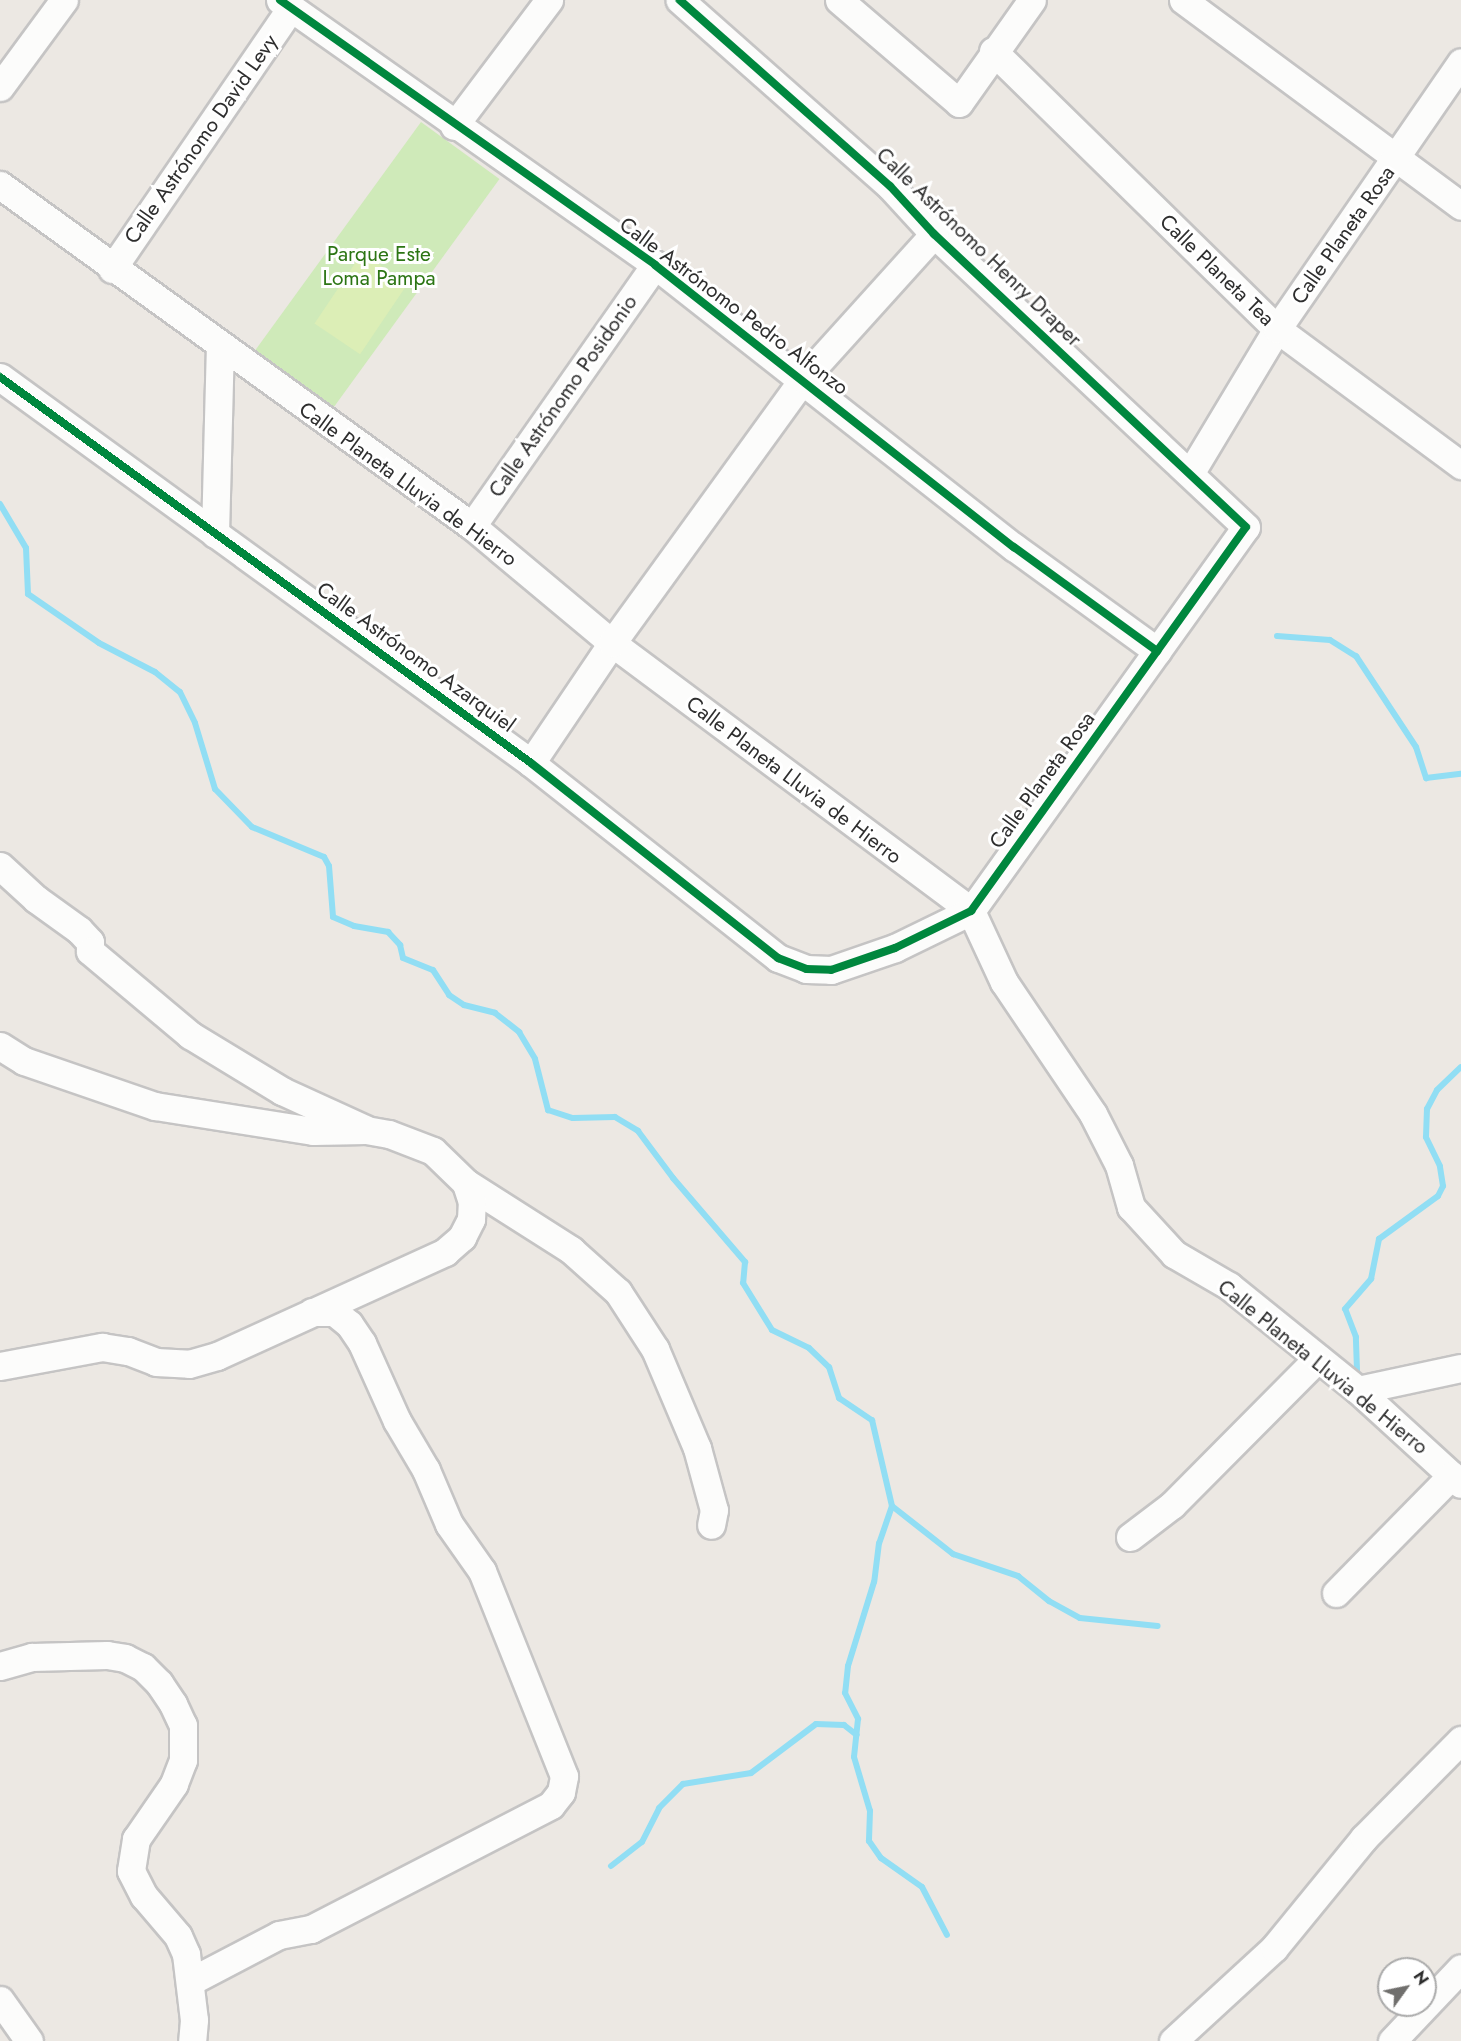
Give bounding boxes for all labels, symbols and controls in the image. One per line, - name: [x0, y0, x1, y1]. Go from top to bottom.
- street label: Calle Astrónomo David Levy: [119, 29, 283, 249]
- street label: Calle Astrónomo Henry Draper: [871, 142, 1087, 352]
- street label: Calle Planeta Rosa: [1286, 161, 1400, 309]
- street label: Calle Planeta Tea: [1154, 209, 1280, 331]
- street label: Calle Astrónomo Pedro Alfonzo: [615, 212, 853, 400]
- park label: Parque Este Loma Pampa: [322, 241, 436, 291]
- street label: Calle Astrónomo Posidonio: [483, 290, 643, 502]
- street label: Calle Planeta Lluvia de Hierro: [294, 396, 522, 572]
- street label: Calle Astrónomo Azarquiel: [312, 576, 520, 738]
- street label: Calle Planeta Lluvia de Hierro: [681, 691, 907, 869]
- street label: Calle Planeta Rosa: [984, 707, 1100, 853]
- street label: Calle Planeta Lluvia de Hierro: [1213, 1274, 1433, 1460]
- north arrow: [1377, 1957, 1437, 2017]
- text: N: [1408, 1966, 1434, 1990]

